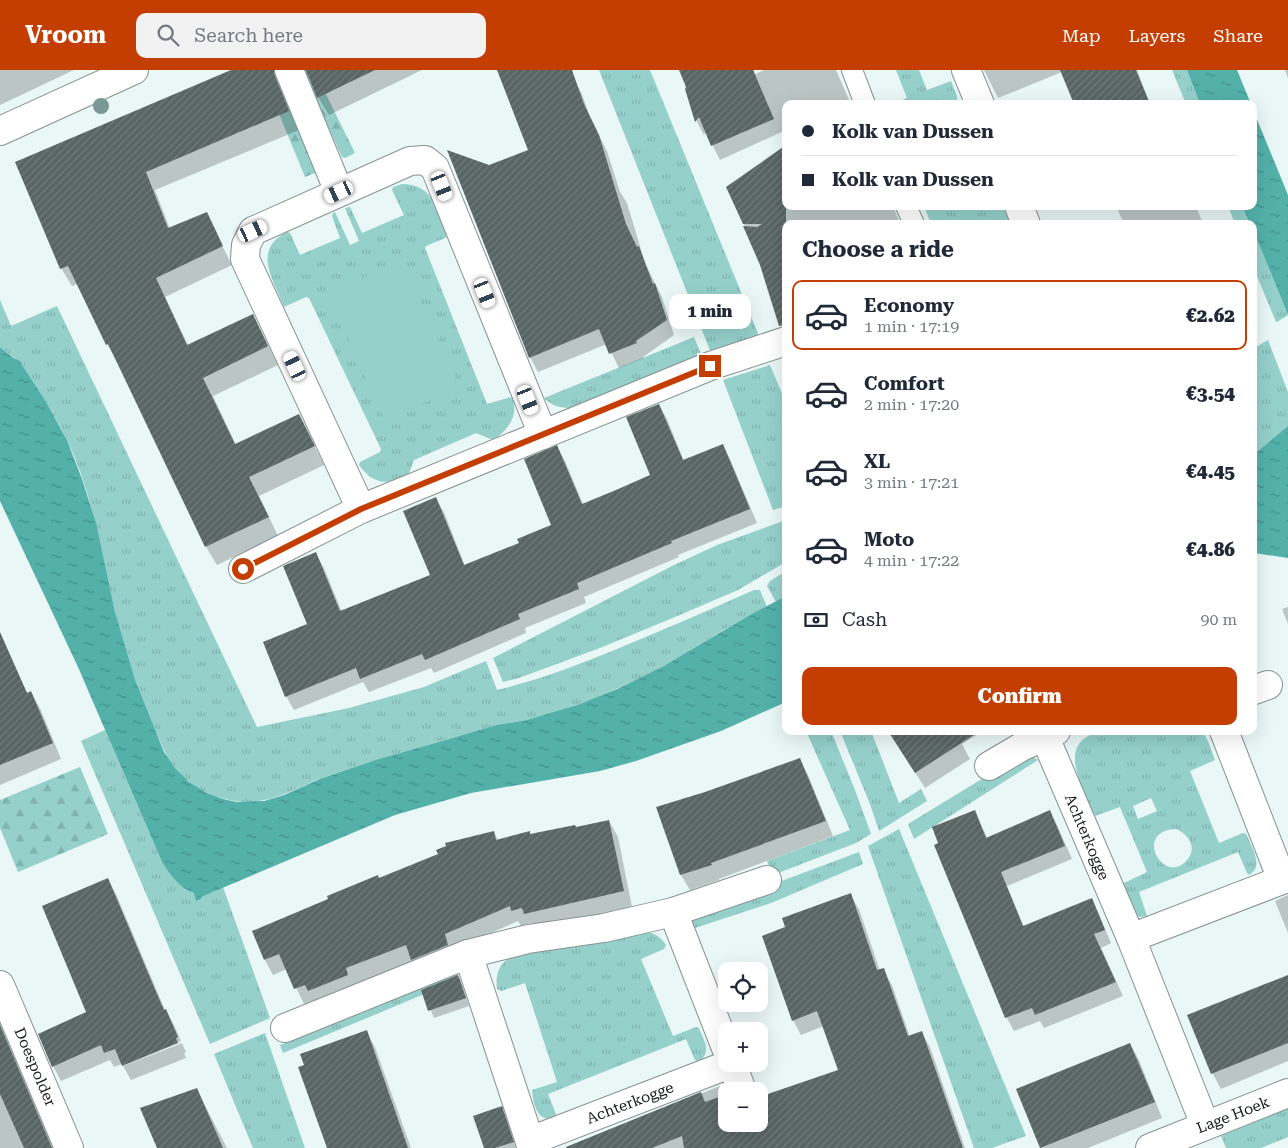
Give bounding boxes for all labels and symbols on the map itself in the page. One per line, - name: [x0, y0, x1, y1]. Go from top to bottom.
- car: [429, 169, 454, 203]
- car: [322, 179, 355, 205]
- car: [236, 218, 269, 244]
- car: [472, 276, 497, 310]
- callout: 1 min: [669, 294, 751, 328]
- car: [281, 349, 308, 383]
- route end: [699, 355, 721, 377]
- car: [515, 383, 540, 417]
- route start: [232, 558, 254, 580]
- street label: Achterkogge: [1061, 791, 1113, 883]
- street label: Doespolder: [10, 1025, 60, 1109]
- street label: Achterkogge: [584, 1078, 676, 1128]
- street label: Lage Hoek: [1194, 1093, 1273, 1137]

